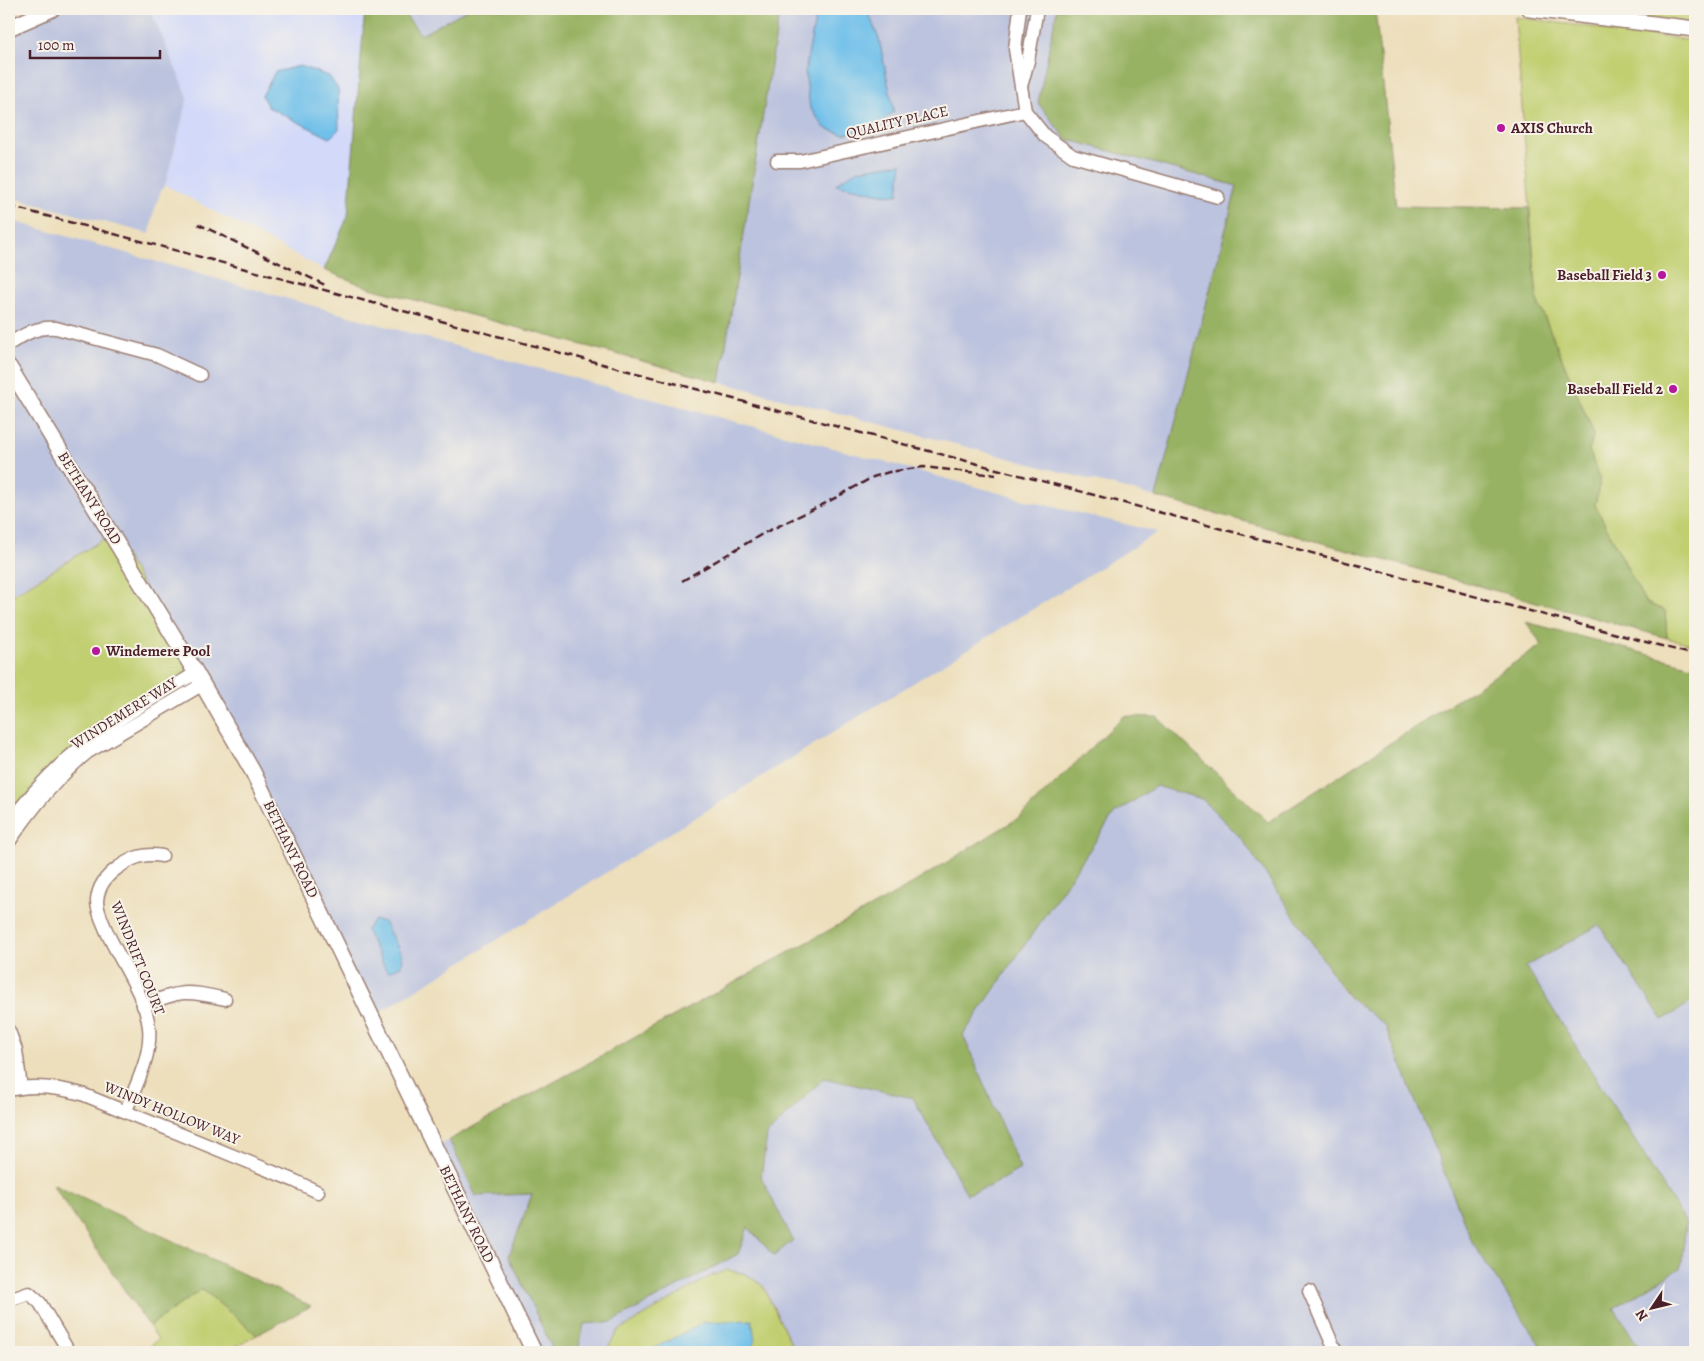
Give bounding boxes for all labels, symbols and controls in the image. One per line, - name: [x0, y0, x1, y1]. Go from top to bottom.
- scale bar: [30, 28, 160, 60]
- text: 100 m: [38, 35, 75, 55]
- street label: QUALITY PLACE: [844, 101, 950, 143]
- place label: AXIS Church: [1510, 118, 1593, 138]
- marker: AXIS Church: [1495, 122, 1507, 134]
- place label: Baseball Field 3: [1557, 265, 1652, 285]
- marker: Baseball Field 3: [1656, 269, 1668, 281]
- place label: Baseball Field 2: [1567, 379, 1664, 399]
- marker: Baseball Field 2: [1667, 383, 1679, 395]
- street label: BETHANY ROAD: [53, 448, 127, 548]
- place label: Windemere Pool: [105, 641, 210, 661]
- marker: Windemere Pool: [90, 645, 102, 657]
- street label: WINDEMERE WAY: [66, 672, 182, 754]
- street label: BETHANY ROAD: [259, 797, 323, 901]
- street label: WINDRIFT COURT: [106, 897, 170, 1019]
- street label: WINDY HOLLOW WAY: [100, 1076, 244, 1150]
- street label: BETHANY ROAD: [435, 1162, 499, 1266]
- north arrow: [1626, 1284, 1676, 1334]
- text: N: [1631, 1306, 1652, 1325]

